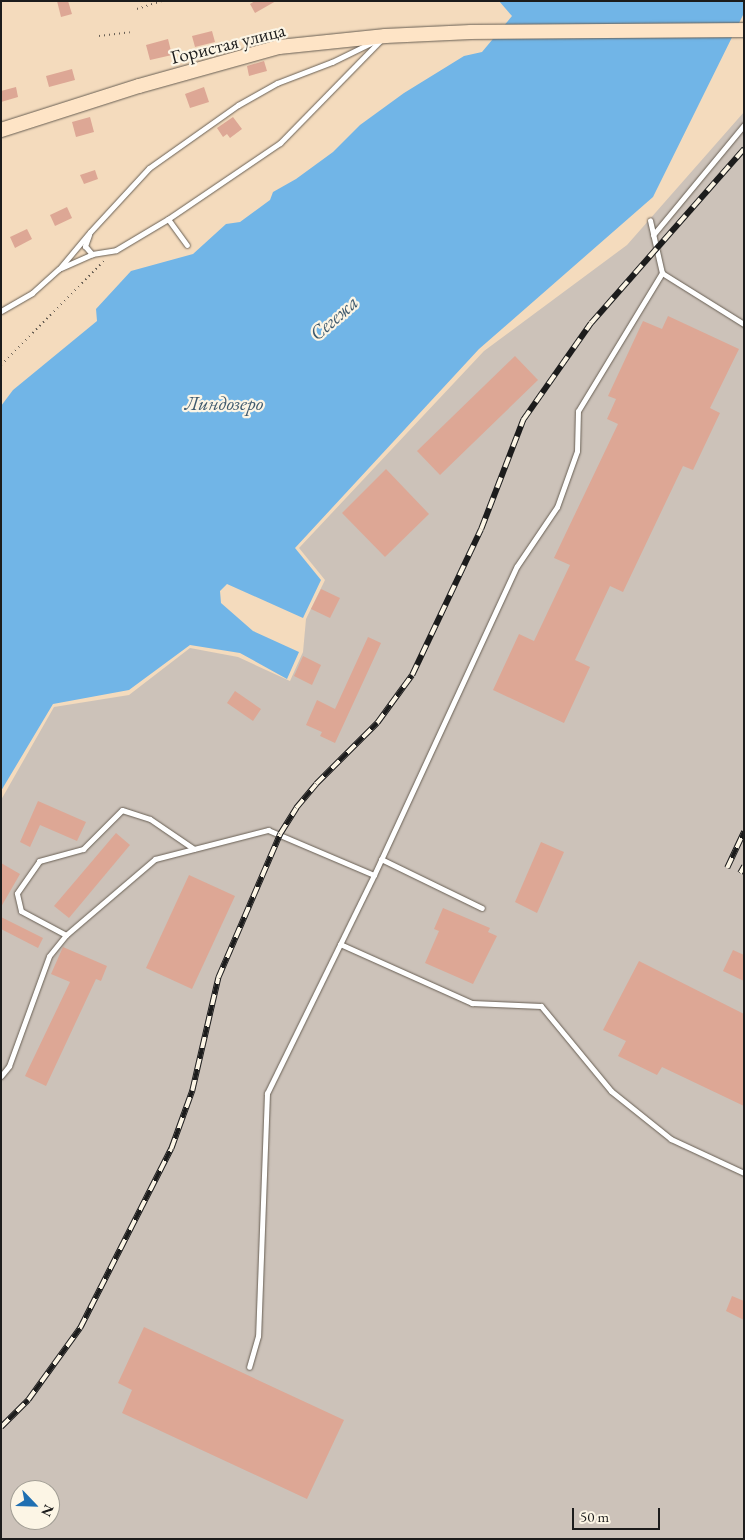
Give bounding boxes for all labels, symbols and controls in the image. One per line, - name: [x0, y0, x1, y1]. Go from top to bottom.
- street label: Гористая улица: [168, 19, 288, 69]
- water label: Сегежа: [305, 290, 363, 346]
- water label: Линдозеро: [185, 391, 263, 415]
- north arrow: [10, 1480, 60, 1530]
- scale bar: [575, 1498, 662, 1530]
- text: N: [37, 1502, 58, 1520]
- text: 50 m: [580, 1507, 609, 1526]

